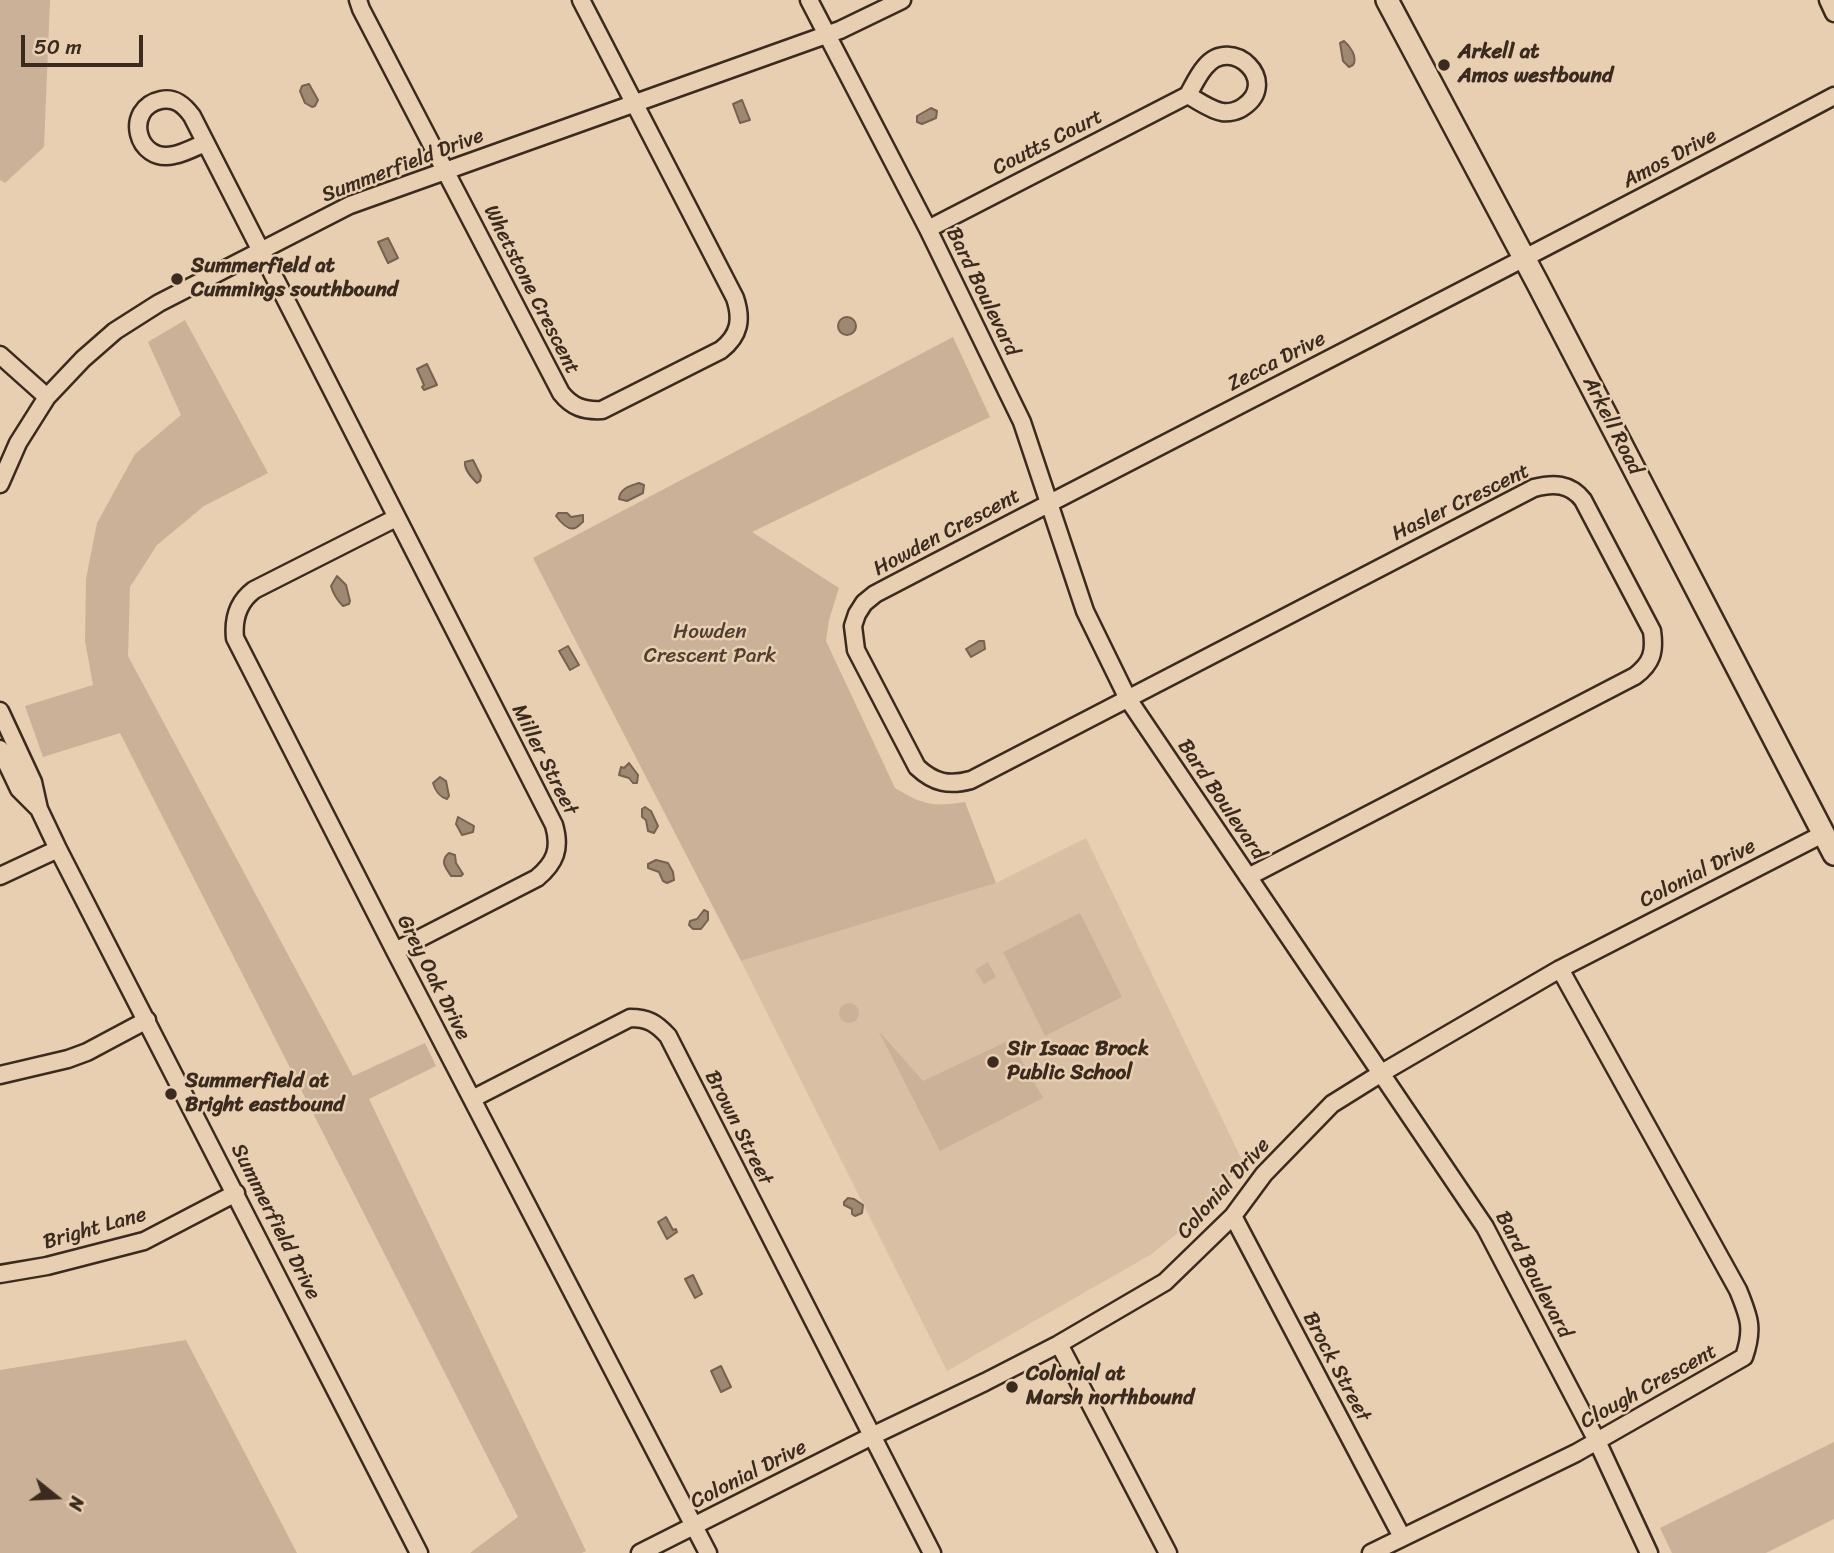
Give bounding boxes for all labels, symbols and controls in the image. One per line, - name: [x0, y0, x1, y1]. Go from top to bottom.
- scale bar: [24, 21, 147, 65]
- text: 50 m: [34, 28, 82, 66]
- place label: Arkell at Amos westbound: [1458, 40, 1613, 90]
- marker: Arkell at Amos westbound: [1436, 57, 1452, 73]
- street label: Coutts Court: [989, 104, 1107, 182]
- street label: Summerfield Drive: [318, 123, 488, 209]
- street label: Amos Drive: [1619, 124, 1721, 194]
- street label: Whetstone Crescent: [477, 201, 585, 379]
- street label: Bard Boulevard: [940, 223, 1024, 361]
- place label: Summerfield at Cummings southbound: [191, 254, 398, 304]
- marker: Summerfield at Cummings southbound: [169, 271, 185, 287]
- street label: Zecca Drive: [1224, 327, 1330, 397]
- street label: Arkell Road: [1577, 373, 1647, 479]
- street label: Hasler Crescent: [1388, 459, 1534, 547]
- street label: Howden Crescent: [869, 484, 1025, 582]
- park label: Howden Crescent Park: [644, 620, 776, 670]
- street label: Miller Street: [505, 700, 583, 820]
- street label: Bard Boulevard: [1171, 735, 1271, 865]
- street label: Colonial Drive: [1636, 834, 1760, 914]
- street label: Grey Oak Drive: [391, 911, 475, 1045]
- place label: Sir Isaac Brock Public School: [1007, 1037, 1149, 1087]
- marker: Sir Isaac Brock Public School: [985, 1054, 1001, 1070]
- street label: Brown Street: [698, 1067, 778, 1189]
- place label: Summerfield at Bright eastbound: [185, 1069, 344, 1119]
- marker: Summerfield at Bright eastbound: [163, 1086, 179, 1102]
- street label: Colonial Drive: [1172, 1133, 1276, 1245]
- street label: Summerfield Drive: [225, 1140, 325, 1304]
- street label: Bright Lane: [40, 1202, 150, 1256]
- street label: Bard Boulevard: [1489, 1207, 1577, 1343]
- street label: Brock Street: [1297, 1308, 1375, 1426]
- street label: Clough Crescent: [1576, 1339, 1722, 1435]
- place label: Colonial at Marsh northbound: [1026, 1362, 1194, 1412]
- marker: Colonial at Marsh northbound: [1004, 1379, 1020, 1395]
- street label: Colonial Drive: [687, 1435, 811, 1515]
- north arrow: [21, 1462, 91, 1532]
- text: N: [59, 1492, 94, 1515]

